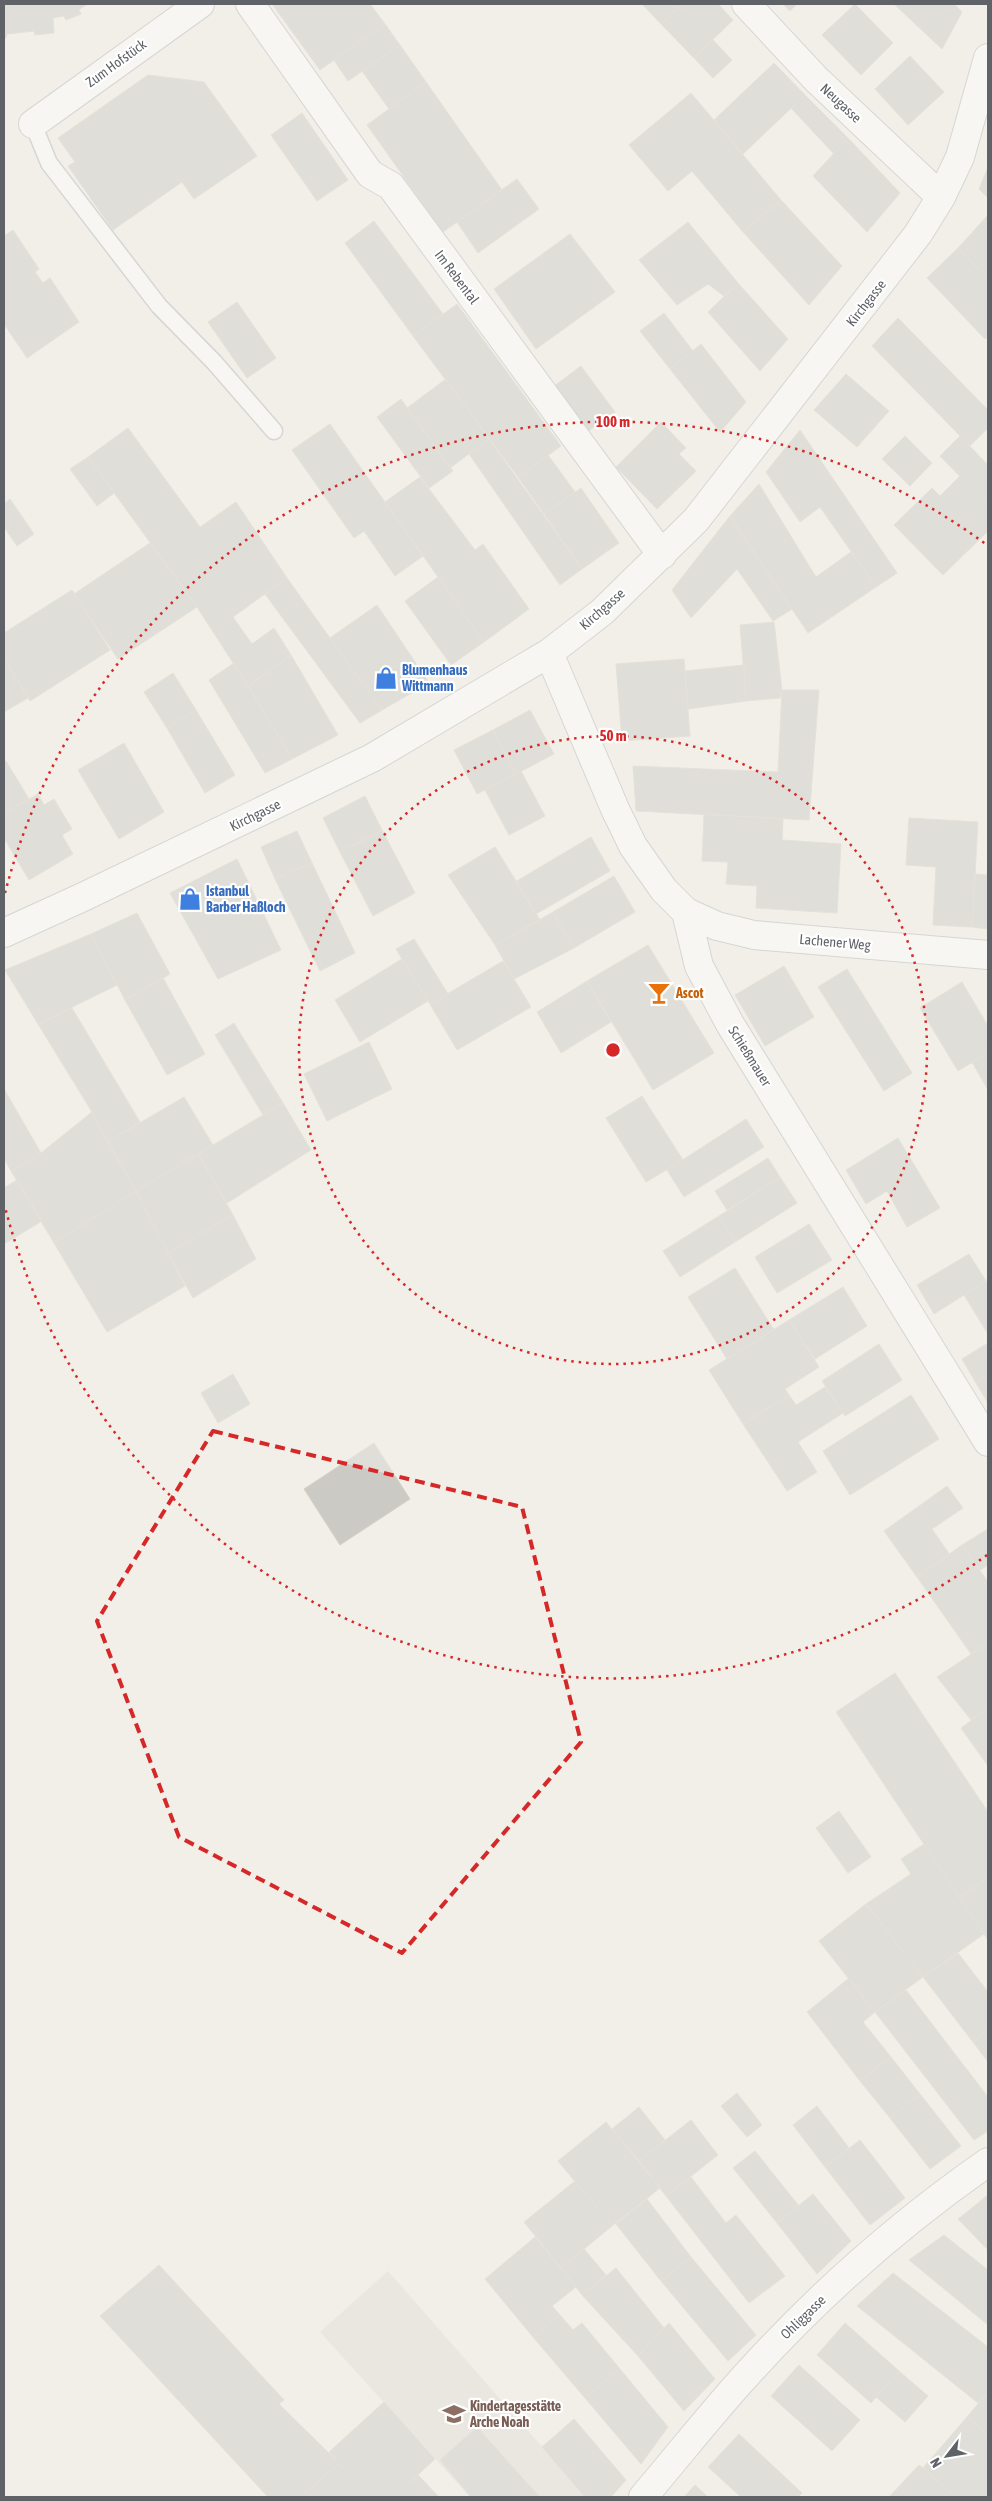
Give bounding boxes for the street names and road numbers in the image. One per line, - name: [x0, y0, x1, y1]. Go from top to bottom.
- street label: Zum Hofstück: [83, 36, 149, 90]
- street label: Neugasse: [817, 80, 865, 126]
- street label: Im Rebental: [432, 247, 483, 307]
- street label: Kirchgasse: [843, 277, 889, 329]
- street label: Kirchgasse: [576, 585, 628, 633]
- street label: Kirchgasse: [227, 796, 283, 834]
- street label: Lachener Weg: [799, 931, 871, 953]
- street label: Schießmauer: [725, 1023, 775, 1090]
- street label: Ohliggasse: [777, 2292, 829, 2342]

